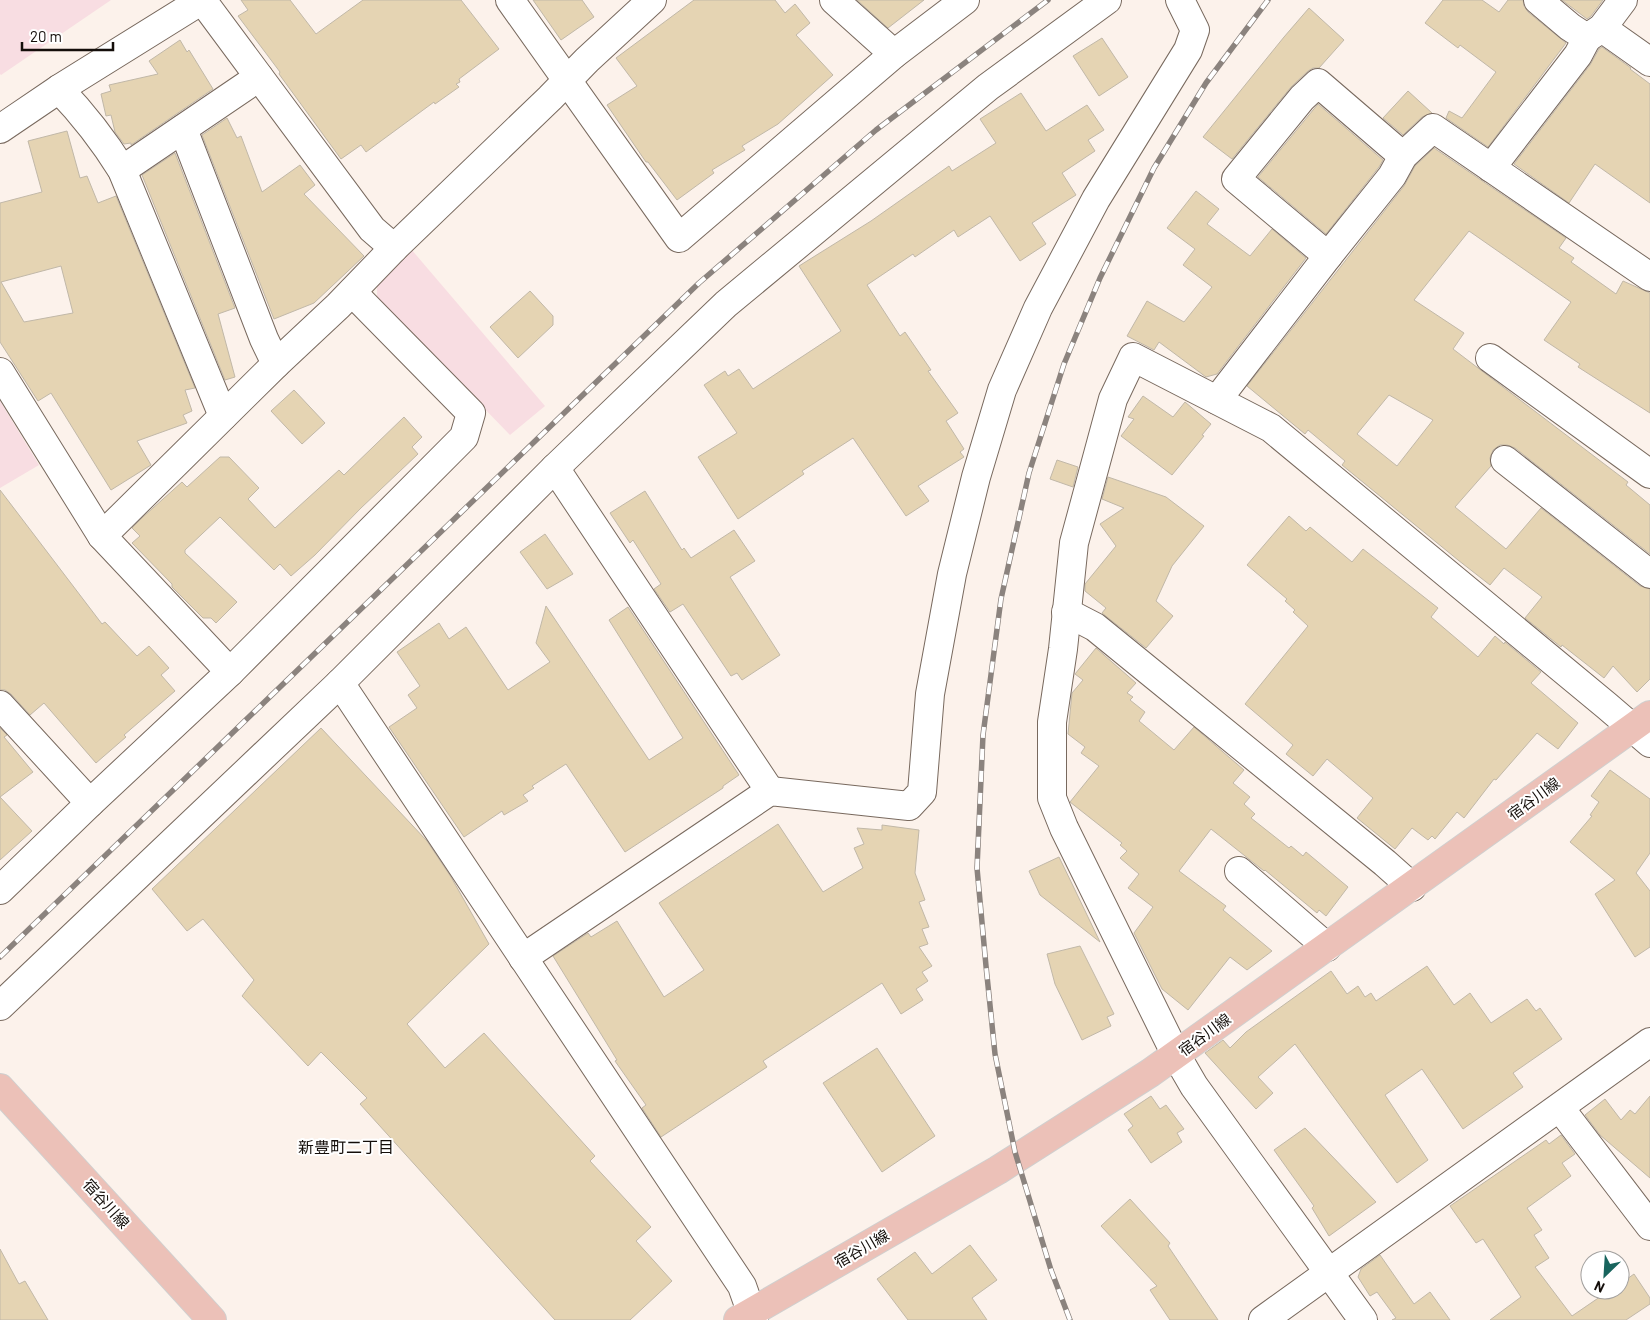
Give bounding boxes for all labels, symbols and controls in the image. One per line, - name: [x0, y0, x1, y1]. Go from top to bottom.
- scale bar: [22, 20, 114, 52]
- text: 20 m: [30, 27, 62, 45]
- street label: 宿谷川線: [1504, 773, 1563, 823]
- street label: 宿谷川線: [1175, 1009, 1234, 1059]
- district label: 新豊町二丁目: [298, 1137, 394, 1156]
- street label: 宿谷川線: [80, 1175, 134, 1232]
- street label: 宿谷川線: [831, 1225, 892, 1271]
- north arrow: [1580, 1250, 1630, 1300]
- text: N: [1591, 1278, 1607, 1297]

